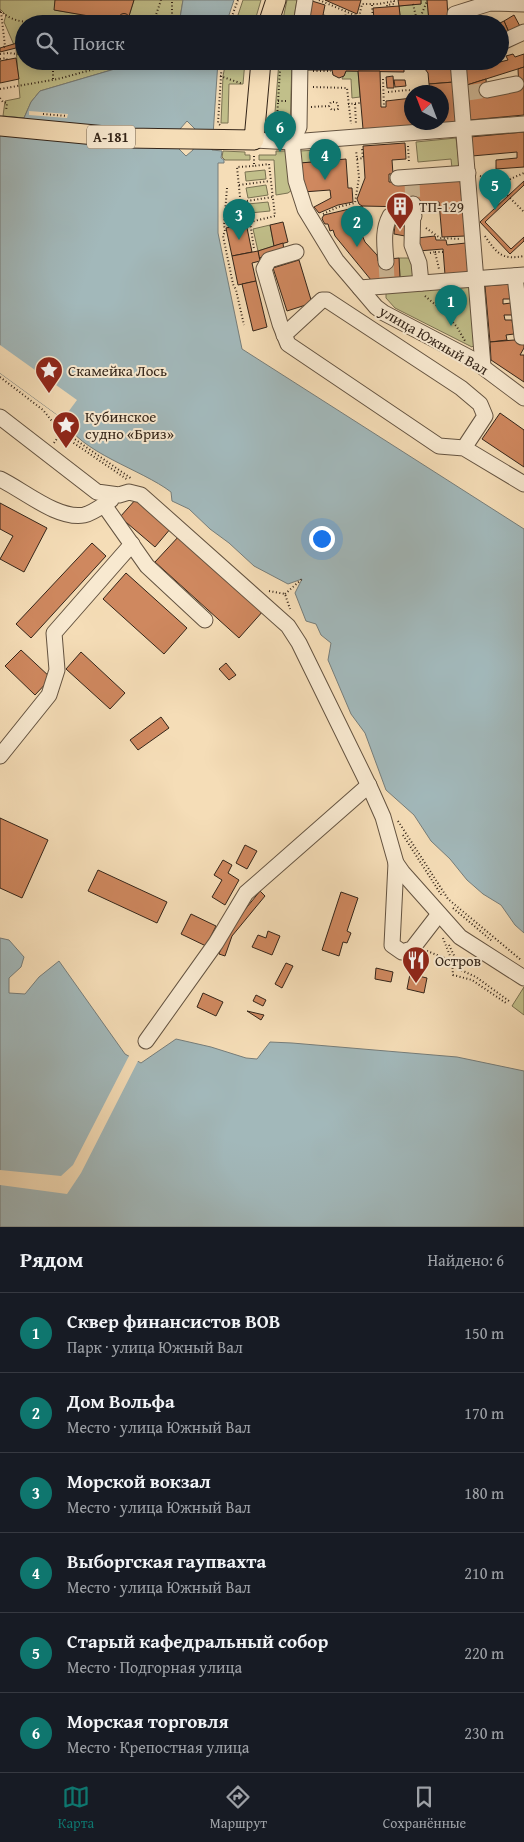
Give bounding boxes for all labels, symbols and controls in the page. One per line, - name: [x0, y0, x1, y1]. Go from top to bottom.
- search box: [15, 15, 509, 70]
- icon: search: [33, 29, 61, 57]
- text: Поиск: [73, 29, 125, 57]
- north arrow: [404, 85, 449, 130]
- pin: 6: [264, 111, 296, 152]
- road number: А-181: [87, 125, 135, 148]
- pin: 4: [309, 139, 341, 180]
- pin: 5: [479, 169, 511, 210]
- building icon: ТП-129: [385, 191, 415, 230]
- place label: ТП-129: [419, 196, 464, 217]
- pin: 3: [223, 199, 255, 240]
- pin: 2: [341, 206, 373, 247]
- pin: 1: [435, 285, 467, 326]
- street label: улица Южный Вал: [375, 300, 492, 380]
- place icon: Скамейка Лось: [34, 355, 64, 394]
- place label: Скамейка Лось: [68, 360, 167, 381]
- place label: Кубинское судно «Бриз»: [85, 406, 174, 444]
- place icon: Кубинское судно «Бриз»: [51, 410, 81, 449]
- your location: [309, 526, 335, 552]
- restaurant icon: Остров: [401, 945, 431, 984]
- place label: Остров: [435, 950, 481, 971]
- text: Рядом: [20, 1244, 83, 1275]
- text: Найдено: 6: [427, 1248, 504, 1272]
- text: Сквер финансистов ВОВ: [67, 1307, 281, 1335]
- text: 1: [32, 1321, 40, 1345]
- text: 150 m: [464, 1321, 504, 1345]
- text: Парк · улица Южный Вал: [67, 1335, 243, 1359]
- text: Дом Вольфа: [67, 1387, 175, 1415]
- text: 2: [32, 1401, 40, 1425]
- text: 170 m: [464, 1401, 504, 1425]
- text: Место · улица Южный Вал: [67, 1415, 251, 1439]
- text: Морской вокзал: [67, 1467, 211, 1495]
- text: 3: [32, 1481, 40, 1505]
- text: 180 m: [464, 1481, 504, 1505]
- text: Место · улица Южный Вал: [67, 1495, 251, 1519]
- text: Выборгская гаупвахта: [67, 1547, 266, 1575]
- text: 4: [32, 1561, 40, 1585]
- text: 210 m: [464, 1561, 504, 1585]
- text: Место · улица Южный Вал: [67, 1575, 251, 1599]
- text: Старый кафедральный собор: [67, 1627, 328, 1655]
- text: 5: [32, 1641, 40, 1665]
- text: 220 m: [464, 1641, 504, 1665]
- text: Место · Подгорная улица: [67, 1655, 242, 1679]
- text: Морская торговля: [67, 1707, 229, 1735]
- text: 6: [32, 1721, 40, 1745]
- text: 230 m: [464, 1721, 504, 1745]
- text: Место · Крепостная улица: [67, 1735, 249, 1759]
- tab: Карта: [58, 1783, 94, 1833]
- tab: Маршрут: [210, 1783, 267, 1833]
- tab: Сохранённые: [383, 1783, 466, 1833]

